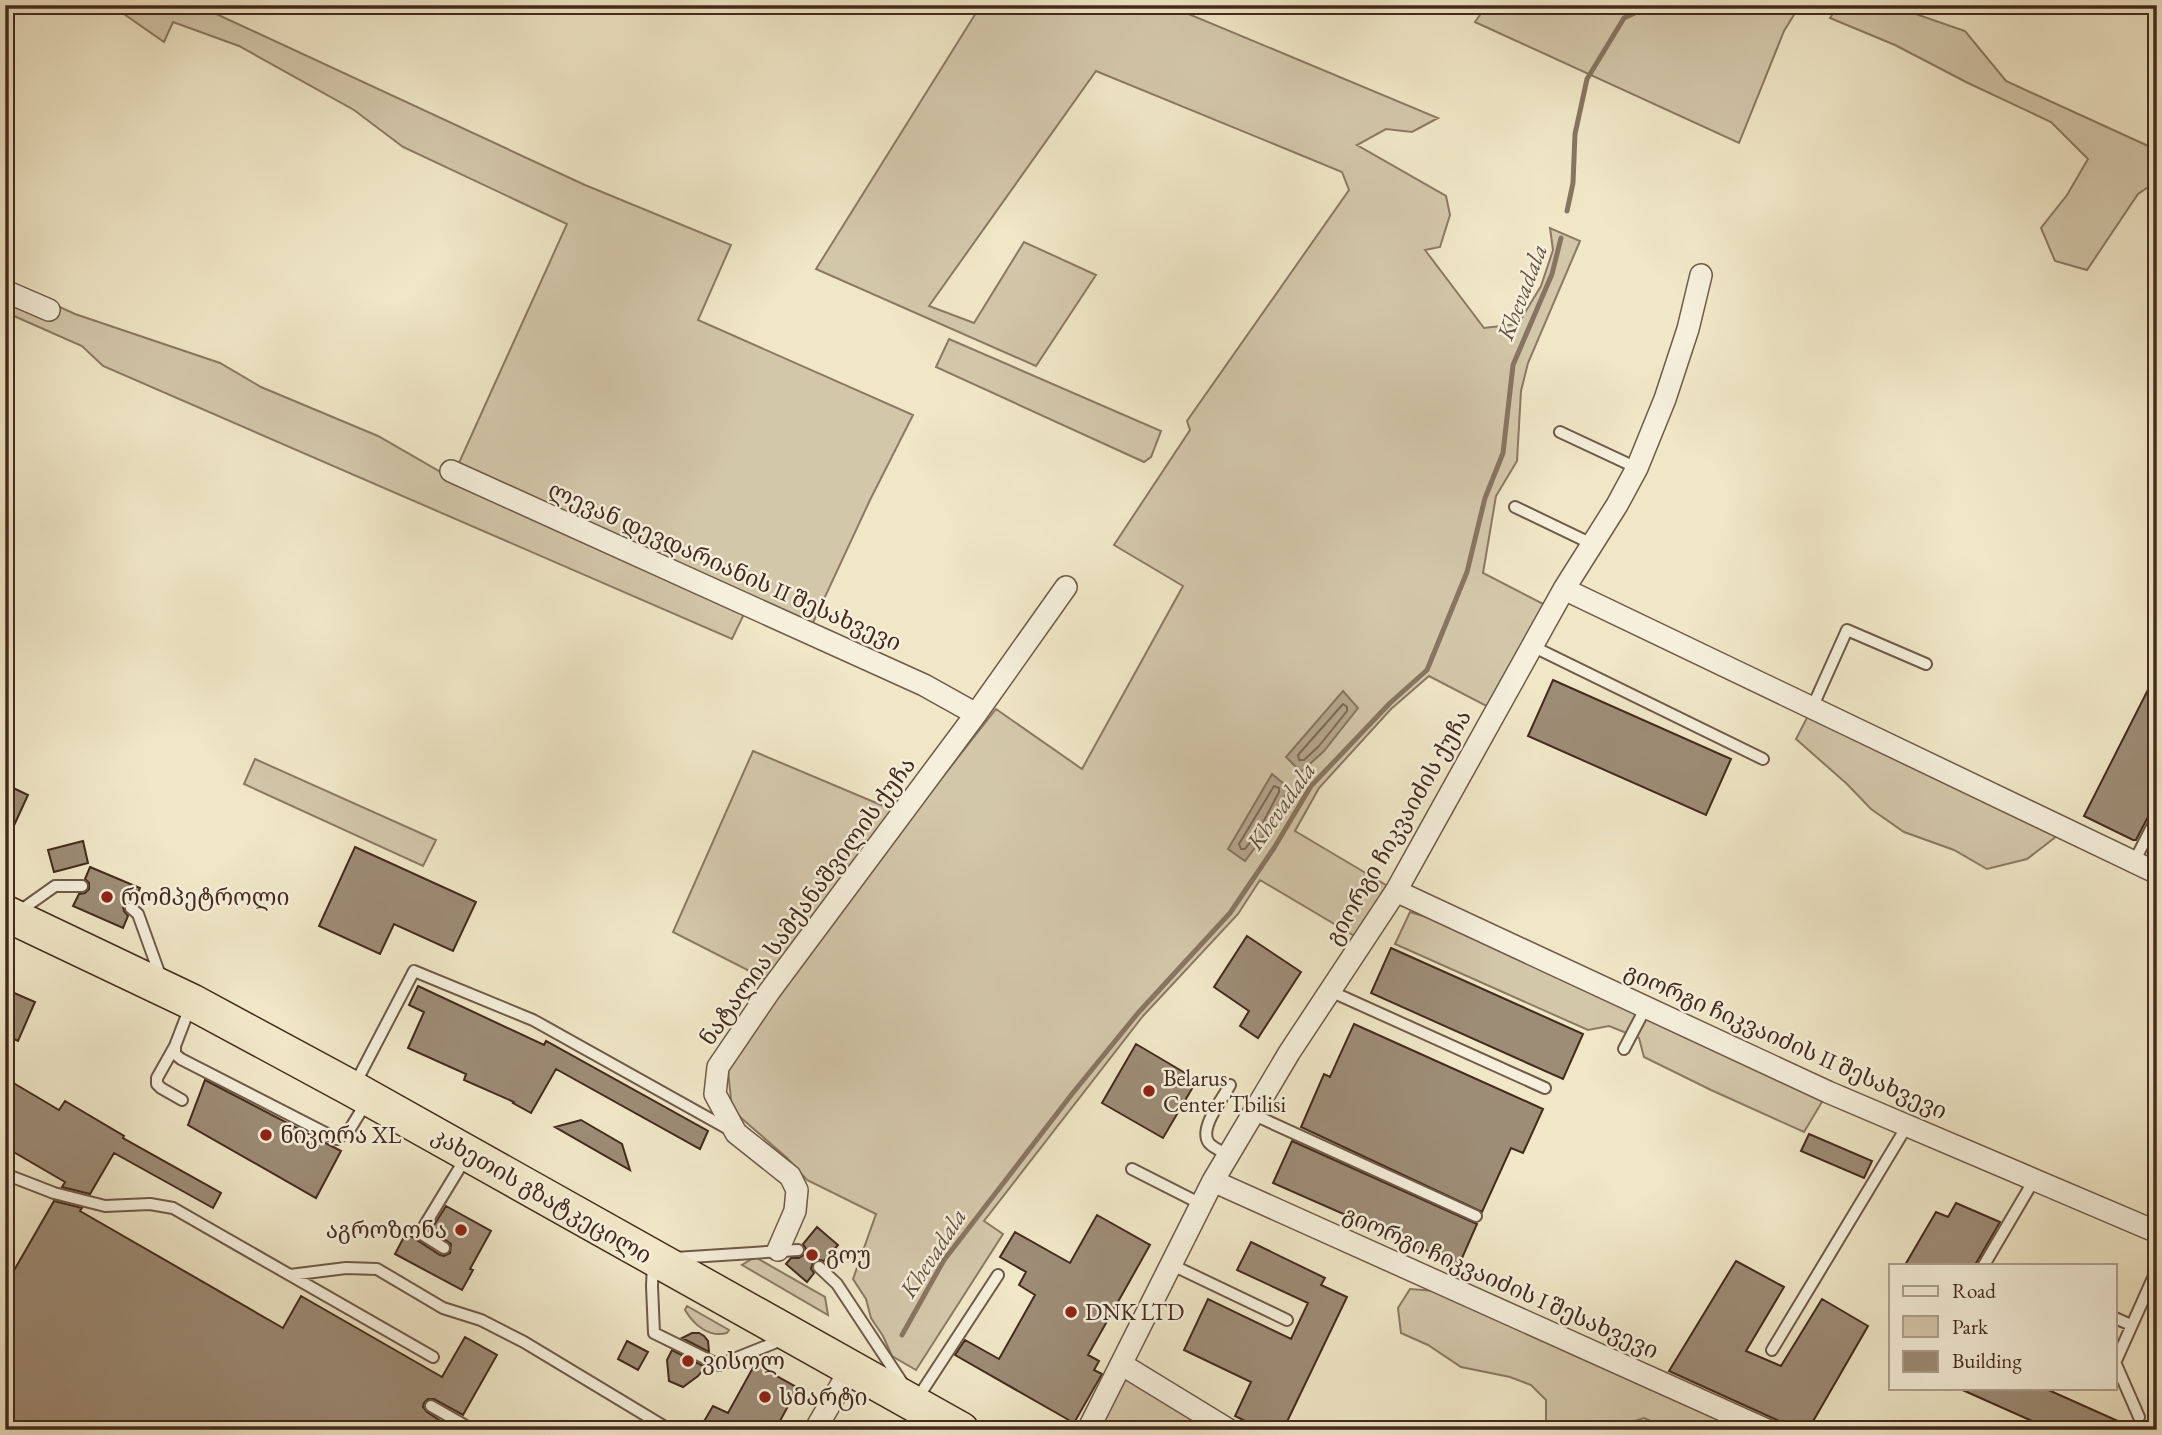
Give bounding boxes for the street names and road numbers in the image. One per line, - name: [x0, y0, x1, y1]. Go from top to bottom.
- street label: ლევან დევდარიანის II შესახვევი: [544, 474, 906, 658]
- street label: გიორგი ჩიკვაიძის ქუჩა: [1318, 704, 1478, 950]
- street label: ნატალია სამქანაშვილის ქუჩა: [692, 751, 922, 1051]
- street label: გიორგი ჩიკვაიძის II შესახვევი: [1620, 956, 1952, 1126]
- street label: კახეთის გზატკეცილი: [427, 1120, 657, 1270]
- street label: გიორგი ჩიკვაიძის I შესახვევი: [1338, 1199, 1664, 1365]

